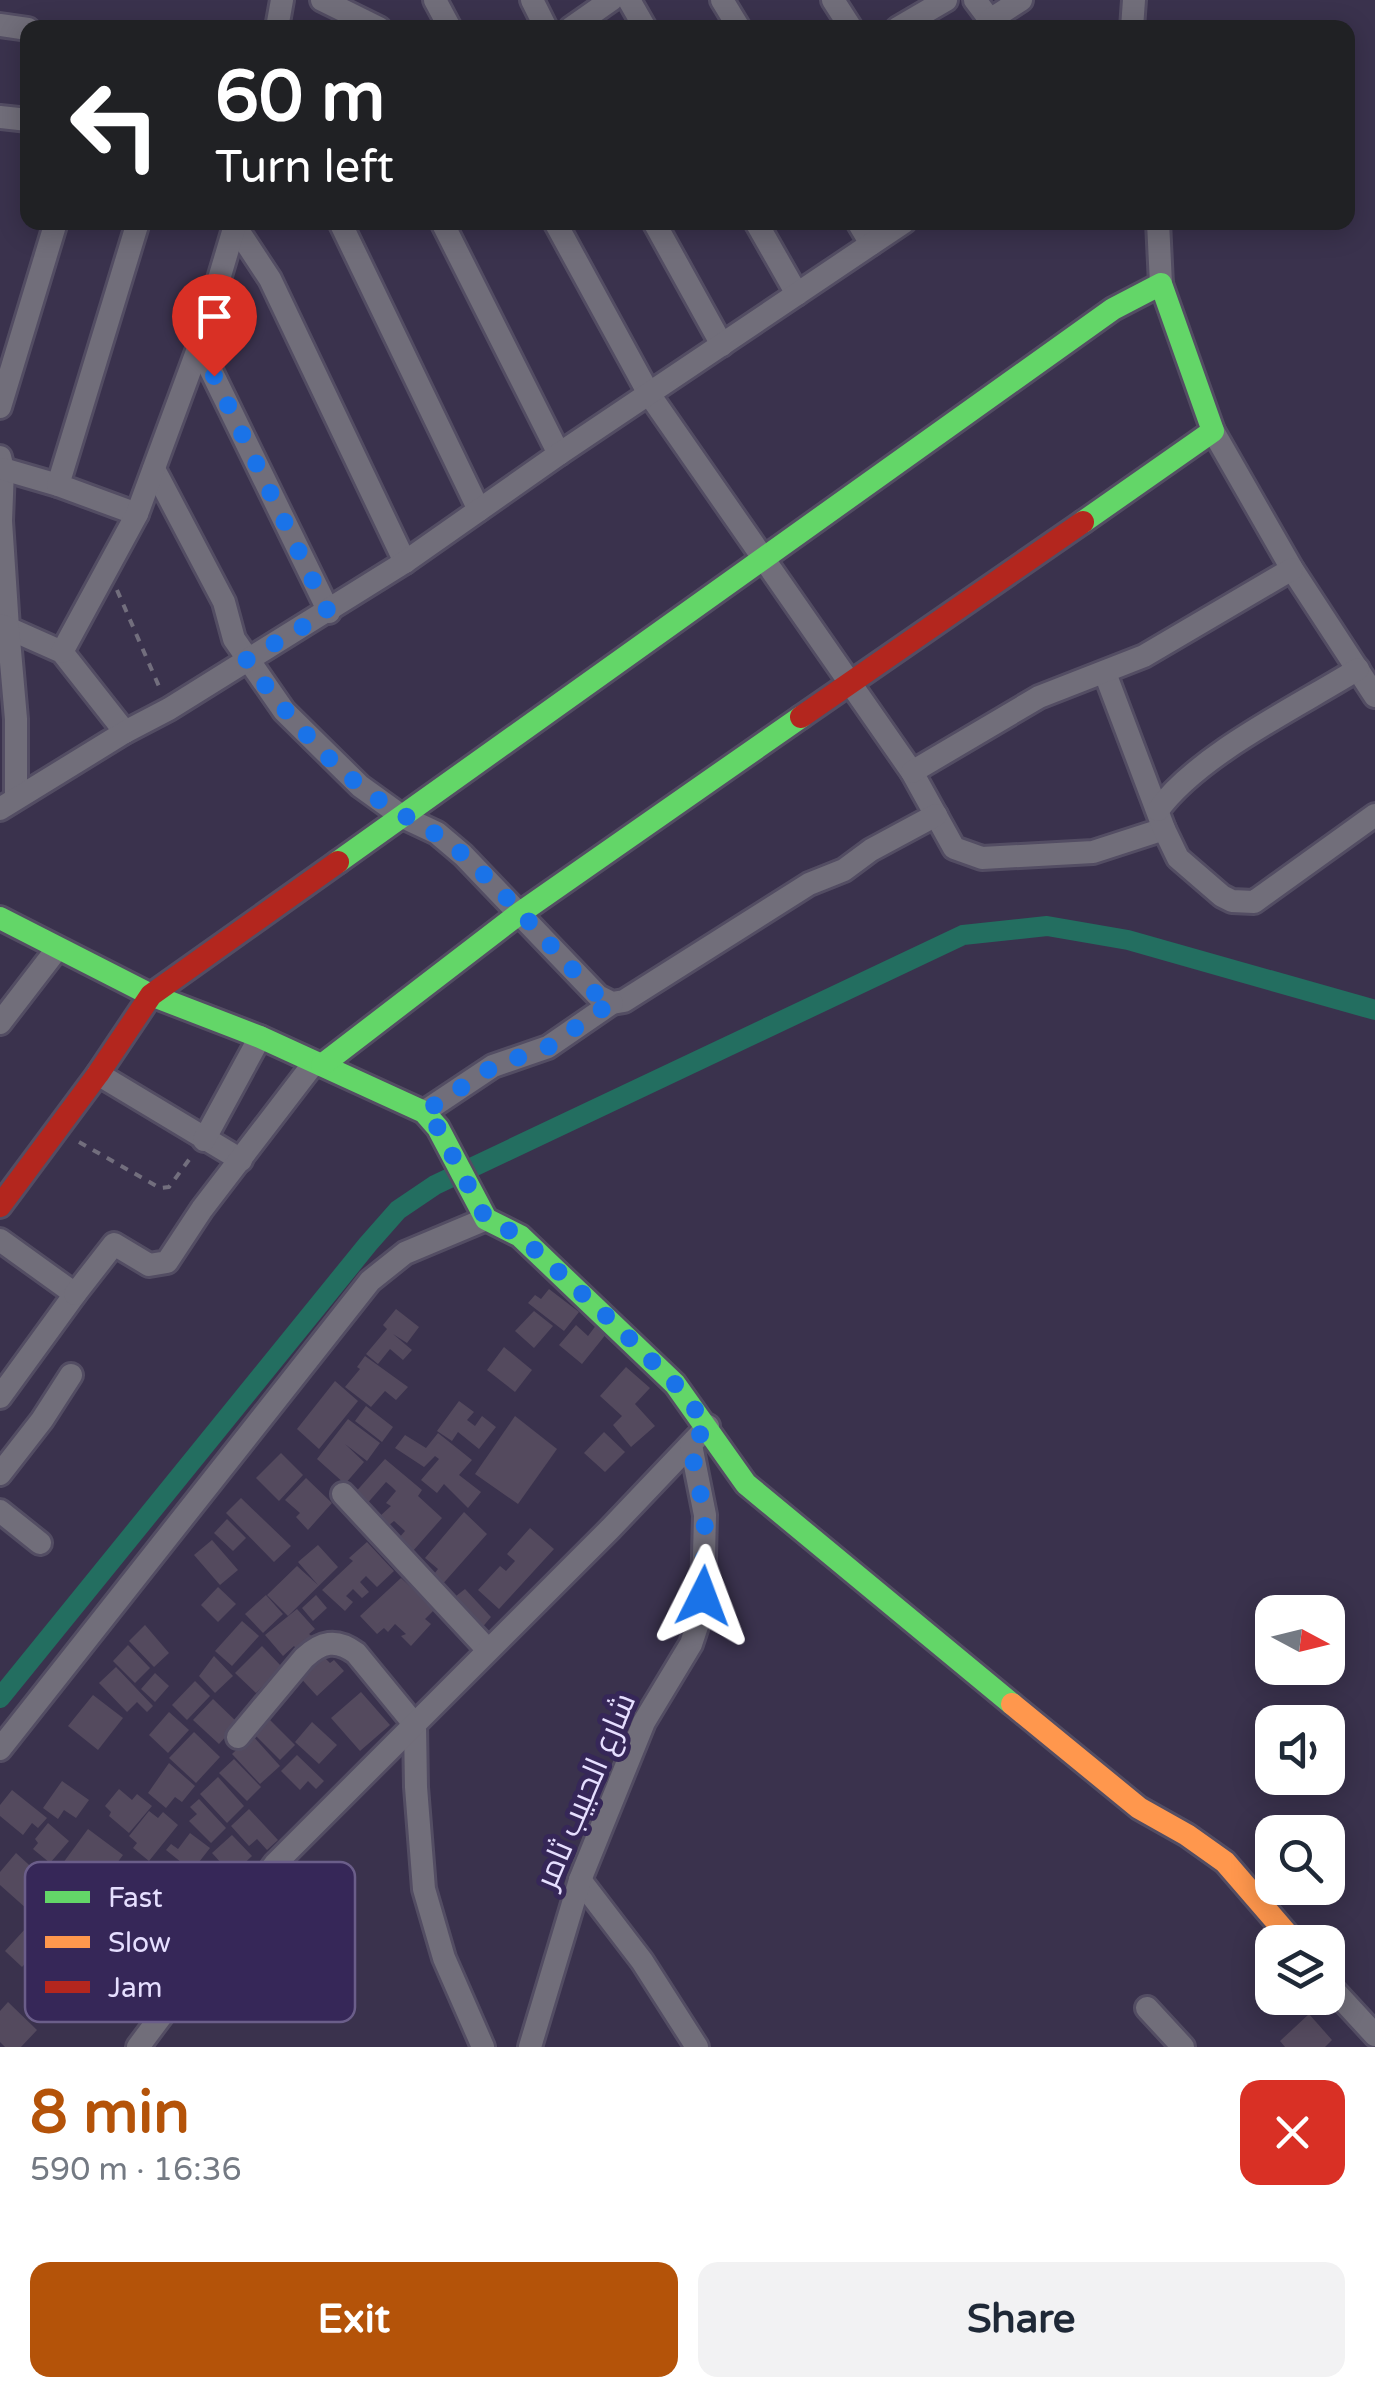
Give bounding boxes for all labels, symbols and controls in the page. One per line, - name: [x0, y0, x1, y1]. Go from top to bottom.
- text: 60 m: [215, 56, 385, 140]
- icon: left: [50, 60, 180, 190]
- text: Turn left: [215, 141, 394, 195]
- pin: [172, 274, 257, 377]
- icon: arrive: [187, 289, 242, 344]
- position arrow: [651, 1544, 755, 1648]
- north arrow: [1255, 1595, 1345, 1685]
- map controls: [1255, 1595, 1345, 2015]
- street label: شارع الحبيب ثامر: [527, 1688, 646, 1897]
- button: sound: [1255, 1705, 1345, 1795]
- button: search: [1255, 1815, 1345, 1905]
- legend: [25, 1862, 355, 2022]
- text: Fast: [108, 1881, 163, 1915]
- button: layers: [1255, 1925, 1345, 2015]
- text: Slow: [108, 1926, 171, 1960]
- text: Jam: [108, 1971, 163, 2005]
- text: 8 min: [30, 2077, 190, 2149]
- button: close: [1240, 2080, 1345, 2185]
- text: 590 m · 16:36: [30, 2151, 242, 2189]
- button: Exit: [30, 2262, 678, 2377]
- button: Share: [698, 2262, 1345, 2377]

